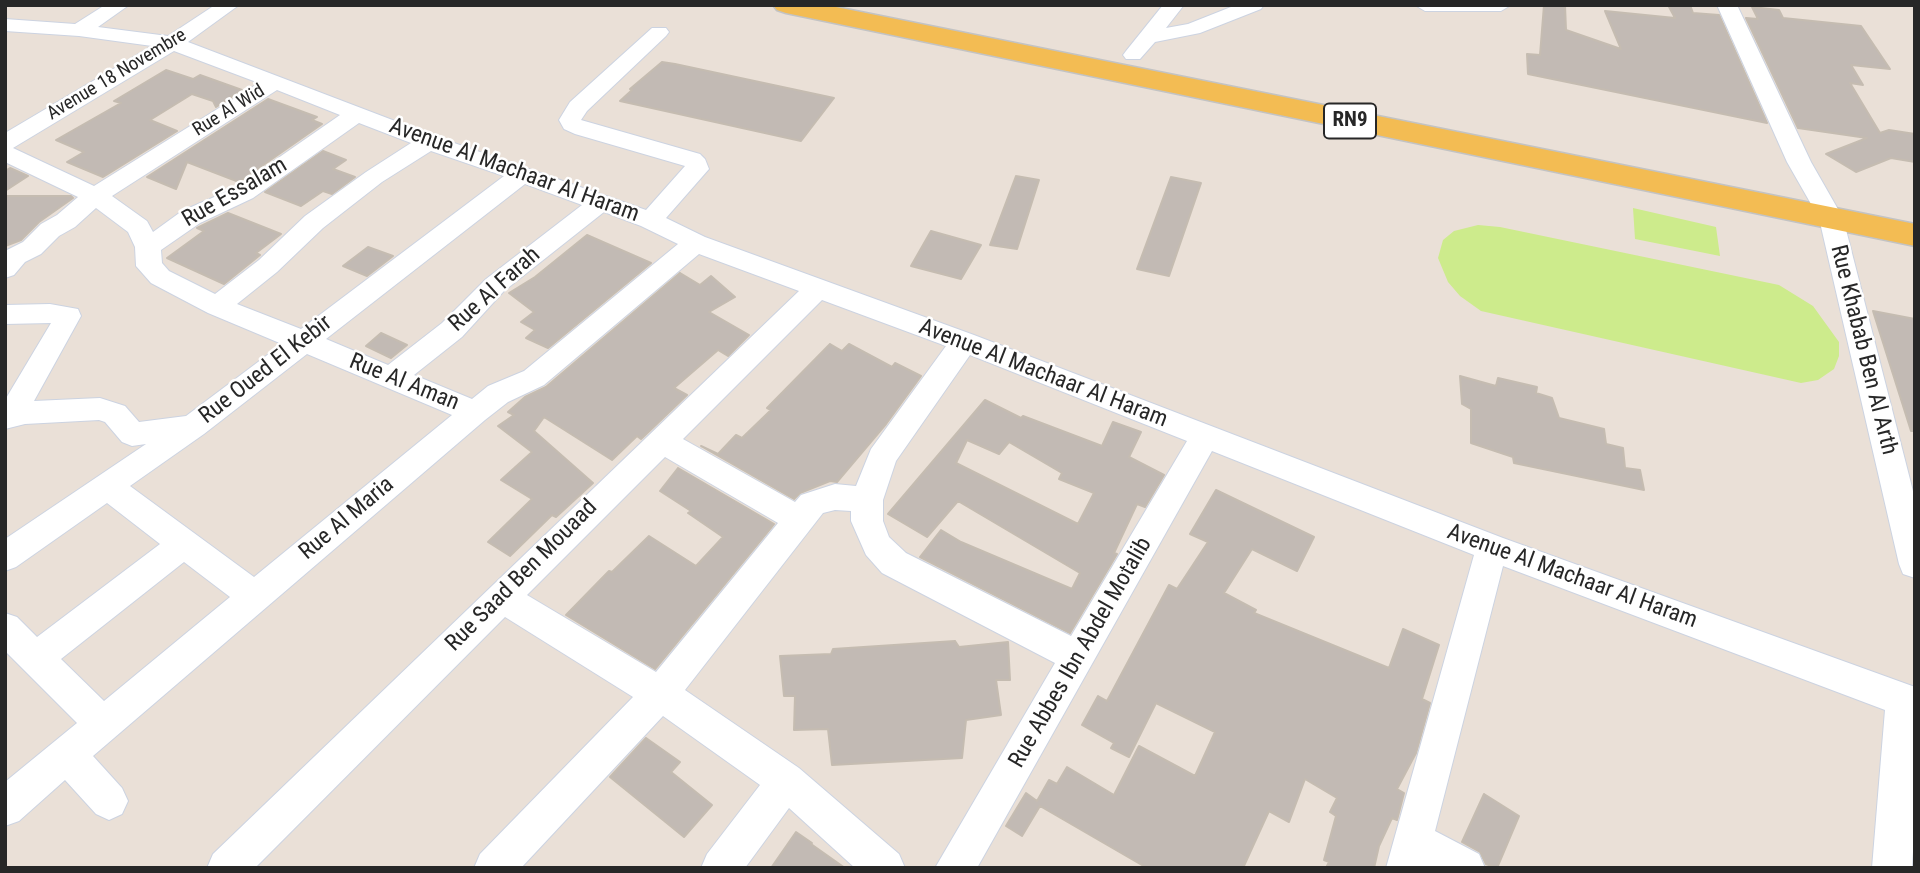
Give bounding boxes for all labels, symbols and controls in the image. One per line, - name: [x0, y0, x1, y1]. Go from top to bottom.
- street label: Avenue 18 Novembre: [43, 24, 191, 126]
- street label: Rue Al Wid: [189, 80, 269, 142]
- road number: RN9: [1324, 104, 1376, 138]
- street label: Avenue Al Machaar Al Haram: [385, 113, 643, 229]
- street label: Rue Essalam: [178, 152, 292, 234]
- street label: Rue Al Farah: [444, 242, 546, 338]
- street label: Rue Khabab Ben Al Arth: [1824, 242, 1902, 458]
- street label: Rue Oued El Kebir: [194, 310, 338, 430]
- street label: Avenue Al Machaar Al Haram: [915, 314, 1171, 434]
- street label: Rue Al Aman: [345, 348, 463, 418]
- street label: Rue Al Maria: [294, 472, 400, 566]
- street label: Rue Saad Ben Mouaad: [440, 494, 604, 658]
- street label: Avenue Al Machaar Al Haram: [1443, 519, 1701, 635]
- street label: Rue Abbes Ibn Abdel Motalib: [1004, 533, 1158, 773]

